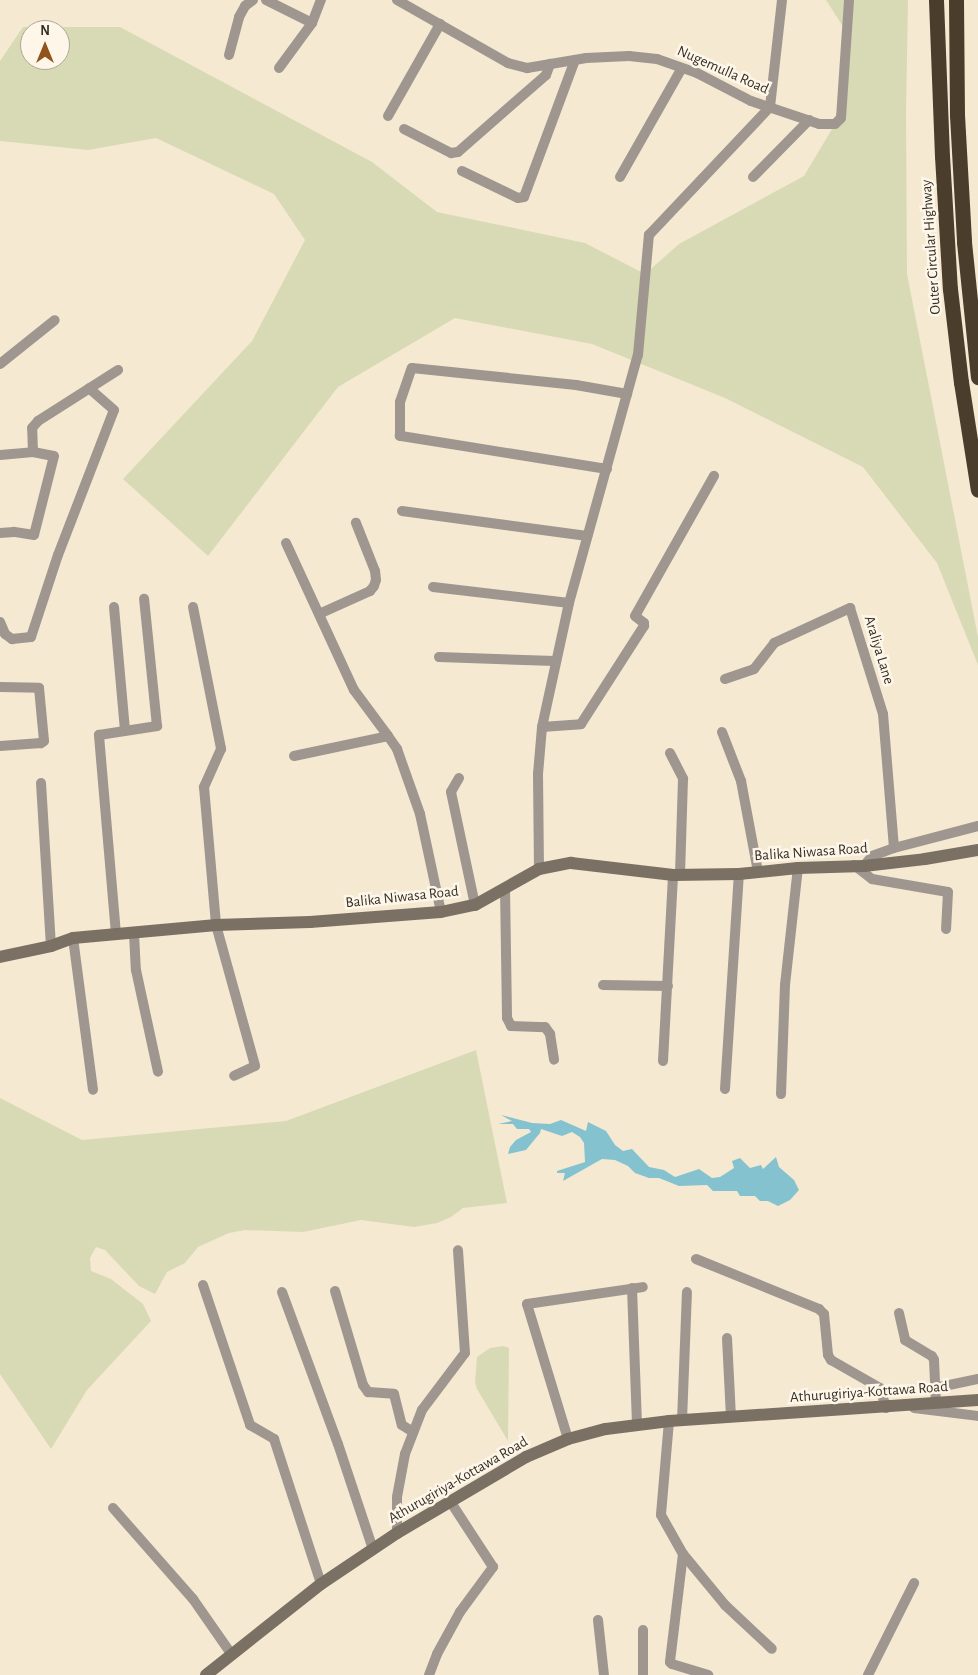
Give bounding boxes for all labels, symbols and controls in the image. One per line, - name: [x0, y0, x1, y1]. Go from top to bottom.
- north arrow: [20, 20, 70, 70]
- text: N: [40, 24, 50, 38]
- street label: Nugemulla Road: [674, 42, 772, 98]
- street label: Outer Circular Highway: [917, 179, 945, 315]
- street label: Araliya Lane: [860, 614, 898, 686]
- street label: Balika Niwasa Road: [754, 839, 868, 865]
- street label: Balika Niwasa Road: [345, 882, 459, 912]
- street label: Athurugiriya-Kottawa Road: [789, 1378, 949, 1406]
- street label: Athurugiriya-Kottawa Road: [385, 1433, 531, 1527]

